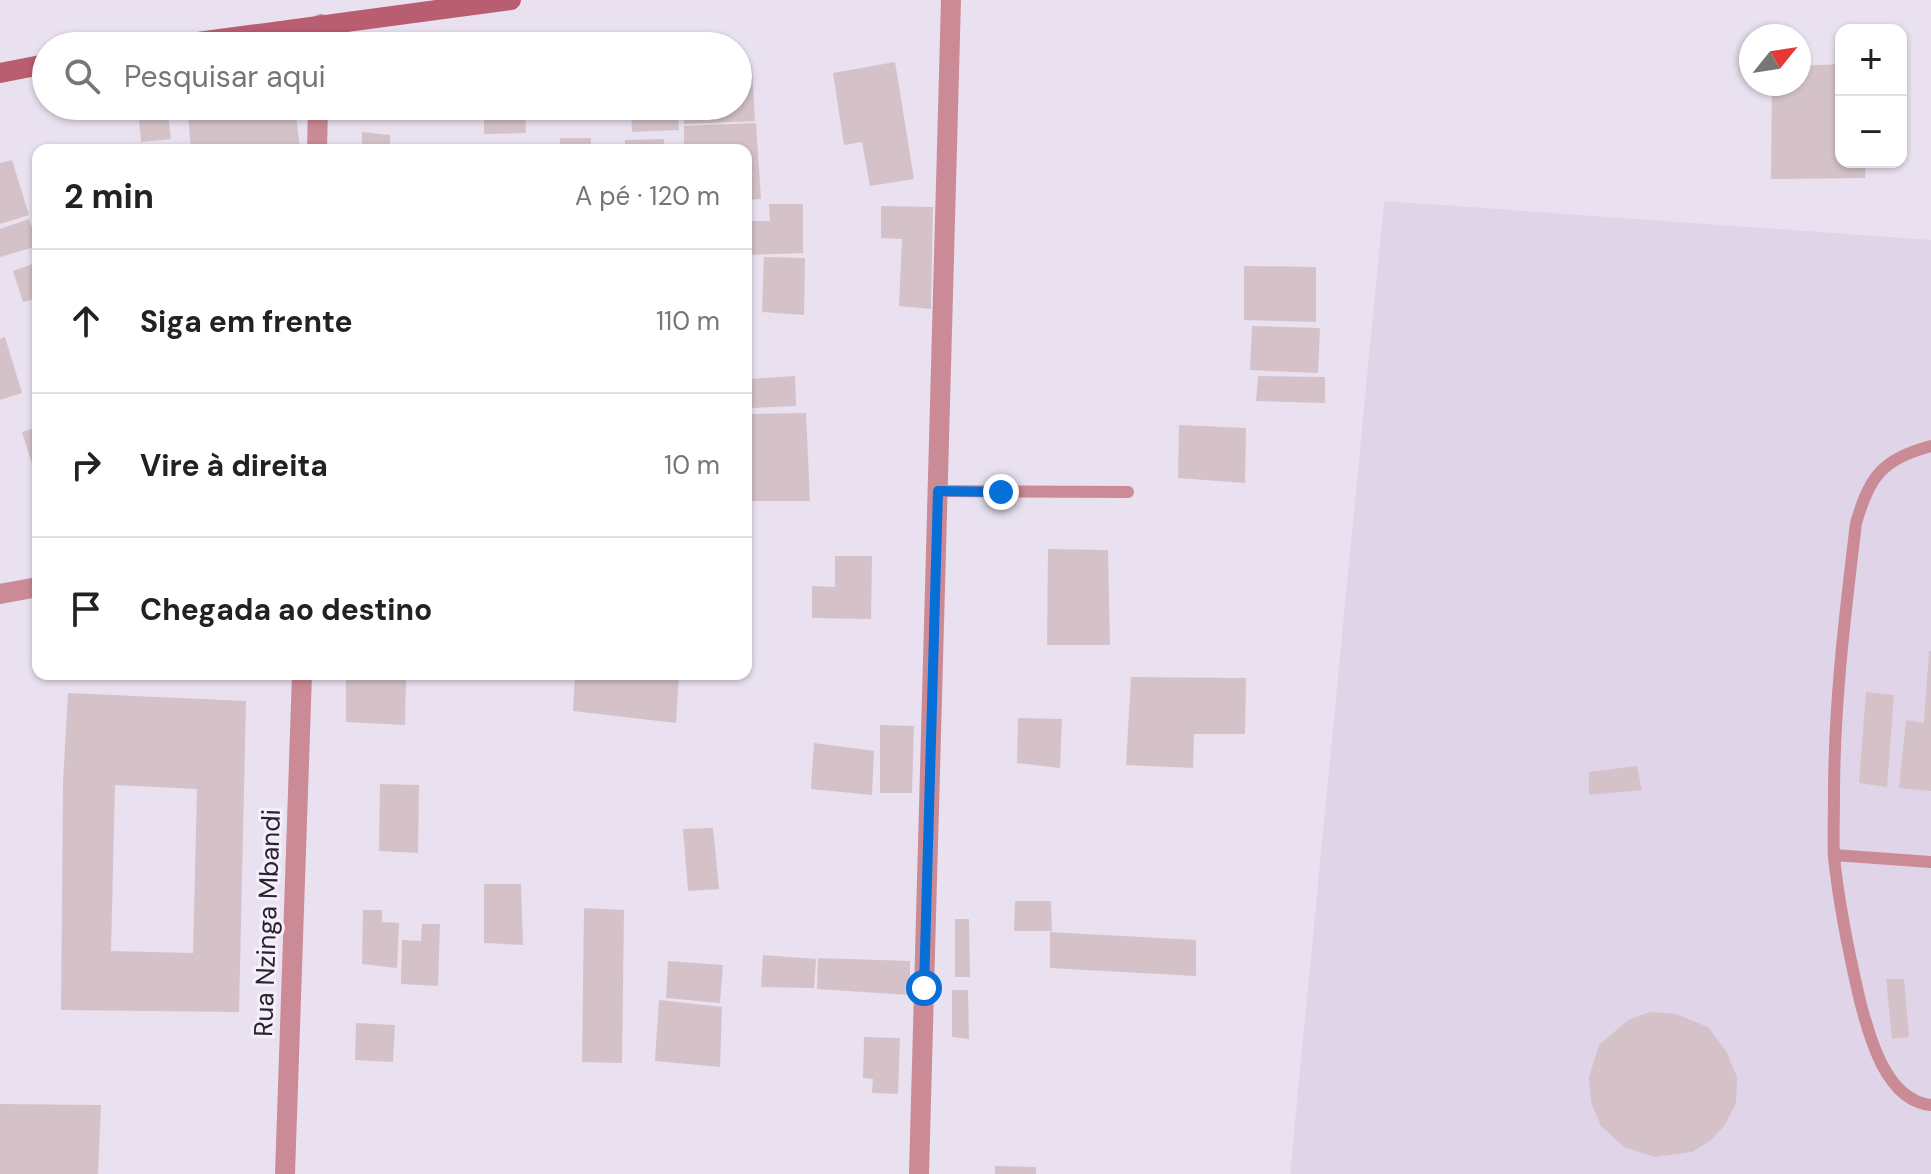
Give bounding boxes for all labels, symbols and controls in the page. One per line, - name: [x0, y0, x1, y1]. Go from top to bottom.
- north arrow: [1739, 24, 1811, 96]
- map controls: [1835, 24, 1907, 168]
- button: +: [1835, 24, 1907, 96]
- search box: [32, 32, 752, 120]
- icon: search: [60, 54, 104, 98]
- text: Pesquisar aqui: [124, 57, 326, 96]
- button: −: [1835, 96, 1907, 168]
- text: 2 min: [64, 174, 154, 219]
- text: A pé · 120 m: [575, 179, 720, 213]
- icon: ahead: [64, 299, 108, 343]
- text: Siga em frente: [140, 302, 353, 341]
- text: 110 m: [656, 304, 720, 338]
- icon: right: [64, 443, 108, 487]
- text: Vire à direita: [140, 446, 328, 485]
- text: 10 m: [664, 448, 720, 482]
- route end: [983, 474, 1019, 510]
- icon: arrive: [64, 587, 108, 631]
- text: Chegada ao destino: [140, 590, 432, 629]
- street label: Rua Nzinga Mbandi: [246, 809, 288, 1037]
- route start: [906, 970, 942, 1006]

